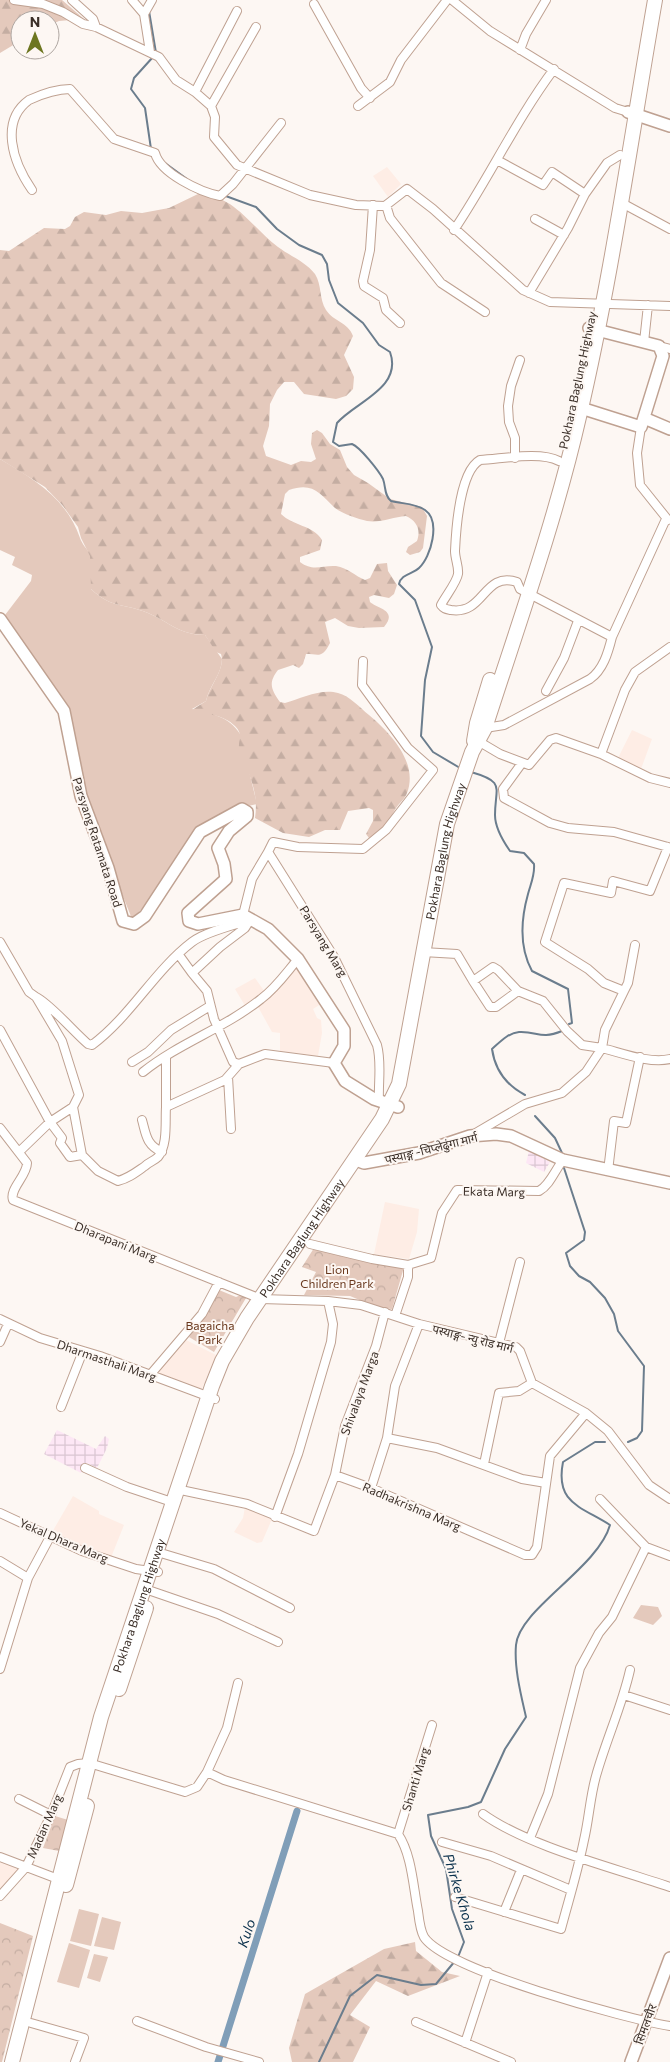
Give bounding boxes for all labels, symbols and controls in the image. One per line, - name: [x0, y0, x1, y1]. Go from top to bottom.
- north arrow: [10, 10, 60, 60]
- text: N: [30, 13, 40, 30]
- street label: Pokhara Baglung Highway: [556, 310, 598, 450]
- street label: Parsyang Ratamata Road: [70, 775, 126, 909]
- street label: Pokhara Baglung Highway: [422, 781, 468, 921]
- street label: Parsyang Marg: [297, 903, 351, 980]
- street label: पस्याङ्ग -चिप्लेढुंगा मार्ग: [383, 1129, 480, 1168]
- street label: Pokhara Baglung Highway: [256, 1176, 347, 1300]
- street label: Ekata Marg: [463, 1183, 526, 1199]
- street label: Dharapani Marg: [73, 1218, 160, 1264]
- park label: Lion Children Park: [300, 1262, 374, 1290]
- park label: Bagaicha Park: [186, 1318, 234, 1346]
- street label: पस्याङ्ग- न्यु रोड मार्ग: [431, 1321, 516, 1357]
- street label: Dharmasthali Marg: [55, 1336, 159, 1384]
- street label: Shivalaya Marga: [337, 1349, 381, 1437]
- street label: Radhakrishna Marg: [361, 1479, 464, 1533]
- street label: Yekal Dhara Marg: [17, 1515, 111, 1565]
- street label: Pokhara Baglung Highway: [109, 1536, 167, 1674]
- street label: Shanti Marg: [399, 1745, 432, 1813]
- street label: Madan Marg: [24, 1791, 65, 1860]
- water label: Phirke Khola: [440, 1851, 480, 1933]
- water label: Kulo: [233, 1917, 259, 1949]
- street label: सिमलचौर: [631, 2001, 659, 2046]

